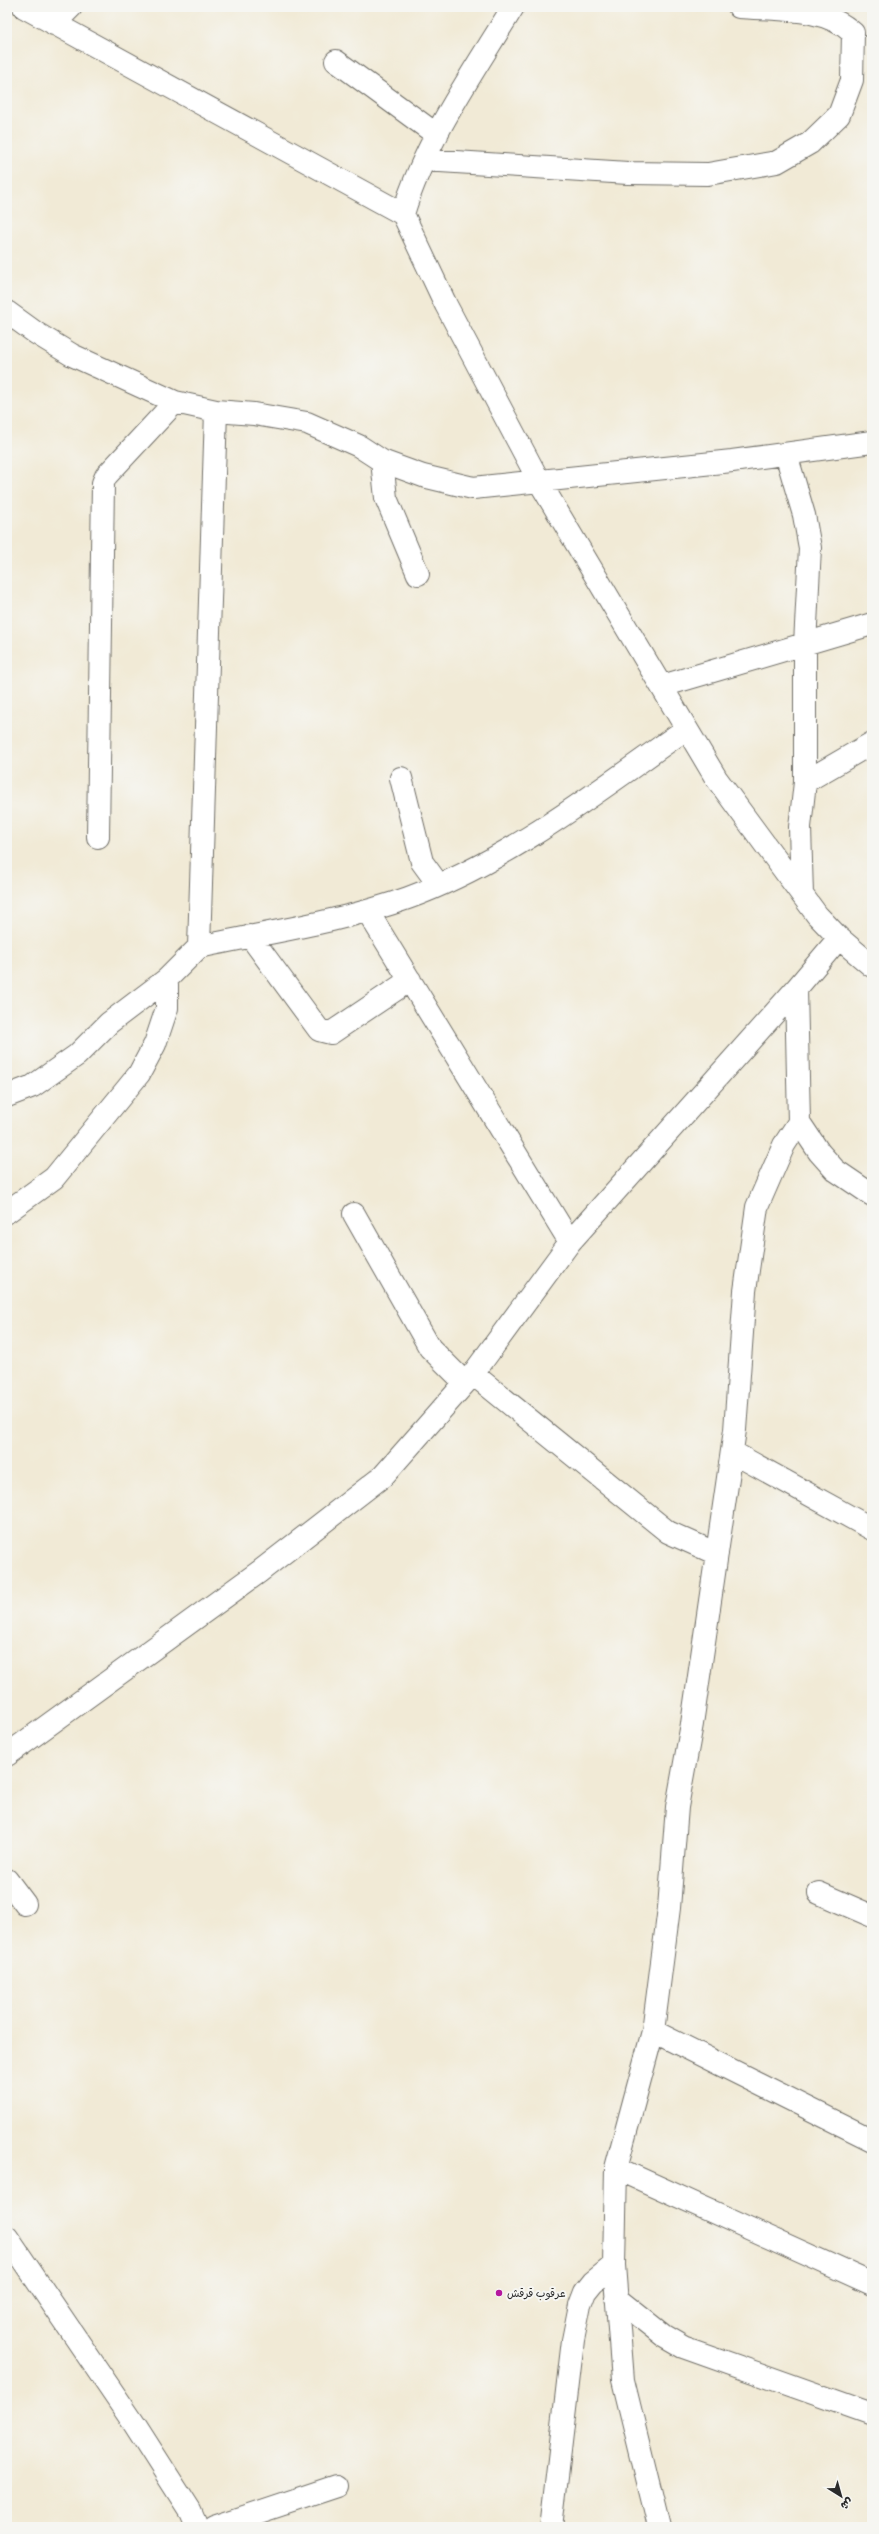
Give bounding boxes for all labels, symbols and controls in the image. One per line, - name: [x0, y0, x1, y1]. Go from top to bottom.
- place label: عرقوب قرقش: [507, 2287, 566, 2301]
- marker: عرقوب قرقش: [494, 2288, 504, 2298]
- north arrow: [821, 2476, 861, 2516]
- text: ش: [838, 2495, 855, 2512]

